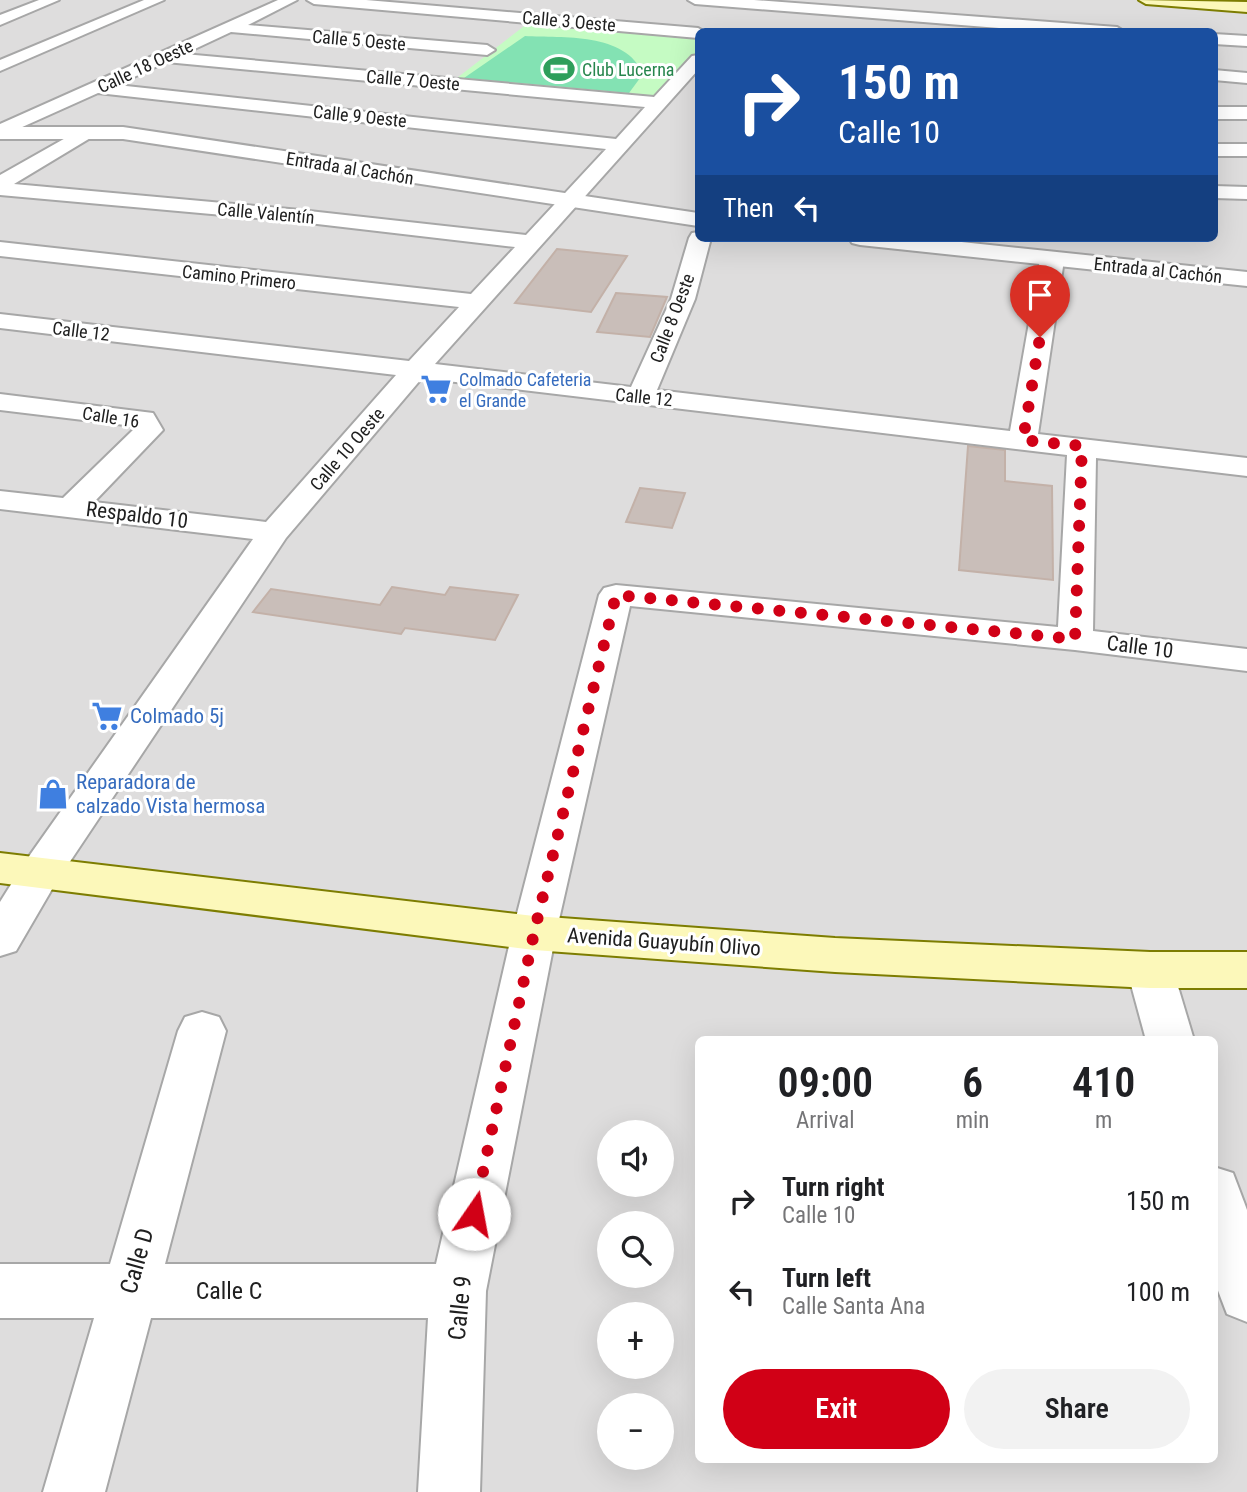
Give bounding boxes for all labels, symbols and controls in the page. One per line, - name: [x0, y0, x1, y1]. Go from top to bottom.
- street label: Calle 3 Oeste: [521, 6, 617, 36]
- street label: Calle 5 Oeste: [311, 25, 407, 55]
- street label: Calle 18 Oeste: [94, 35, 196, 97]
- sports icon: Club Lucerna: [542, 52, 576, 86]
- text: 150 m: [838, 54, 960, 111]
- icon: right: [723, 56, 814, 147]
- place label: Club Lucerna: [582, 59, 675, 80]
- street label: Calle 7 Oeste: [365, 65, 461, 95]
- street label: Calle 9 Oeste: [312, 101, 408, 131]
- text: Calle 10: [838, 113, 940, 151]
- street label: Entrada al Cachón: [285, 148, 415, 188]
- icon: left: [788, 189, 826, 227]
- text: Then: [723, 193, 774, 223]
- street label: Calle Valentín: [216, 198, 316, 228]
- street label: Entrada al Cachón: [1093, 253, 1223, 287]
- street label: Camino Primero: [181, 261, 297, 293]
- pin: [1010, 265, 1070, 337]
- street label: Calle 8 Oeste: [645, 270, 699, 366]
- icon: arrive: [1021, 276, 1059, 314]
- street label: Calle 12: [51, 317, 111, 345]
- place label: Colmado Cafeteria el Grande: [459, 369, 591, 411]
- supermarket icon: Colmado Cafeteria el Grande: [419, 372, 453, 406]
- street label: Calle 12: [614, 384, 674, 410]
- street label: Calle 16: [81, 402, 141, 432]
- street label: Calle 10 Oeste: [305, 403, 389, 495]
- street label: Respaldo 10: [85, 497, 189, 533]
- street label: Calle 10: [1105, 631, 1175, 663]
- supermarket icon: Colmado 5j: [90, 699, 124, 733]
- place label: Colmado 5j: [130, 704, 224, 728]
- place label: Reparadora de calzado Vista hermosa: [76, 770, 265, 818]
- shop icon: Reparadora de calzado Vista hermosa: [36, 777, 70, 811]
- street label: Avenida Guayubín Olivo: [566, 923, 762, 961]
- text: 09:00: [778, 1058, 873, 1107]
- text: 6: [962, 1058, 983, 1107]
- text: 410: [1072, 1058, 1135, 1107]
- text: Arrival: [796, 1107, 855, 1134]
- text: min: [956, 1107, 989, 1134]
- text: m: [1095, 1107, 1112, 1134]
- map controls: [597, 1120, 674, 1470]
- button: sound: [597, 1120, 674, 1197]
- text: Turn right: [782, 1172, 884, 1202]
- position arrow: [437, 1177, 511, 1251]
- icon: right: [723, 1182, 761, 1220]
- text: 150 m: [1126, 1186, 1190, 1216]
- text: Calle 10: [782, 1202, 855, 1229]
- button: search: [597, 1211, 674, 1288]
- street label: Calle D: [114, 1225, 160, 1297]
- text: Turn left: [782, 1263, 871, 1293]
- icon: left: [723, 1273, 761, 1311]
- street label: Calle 9: [443, 1274, 477, 1342]
- street label: Calle C: [196, 1277, 262, 1305]
- text: 100 m: [1126, 1277, 1190, 1307]
- text: Calle Santa Ana: [782, 1293, 925, 1320]
- button: +: [597, 1302, 674, 1379]
- button: Exit: [723, 1369, 950, 1449]
- button: Share: [964, 1369, 1190, 1449]
- button: −: [597, 1393, 674, 1470]

